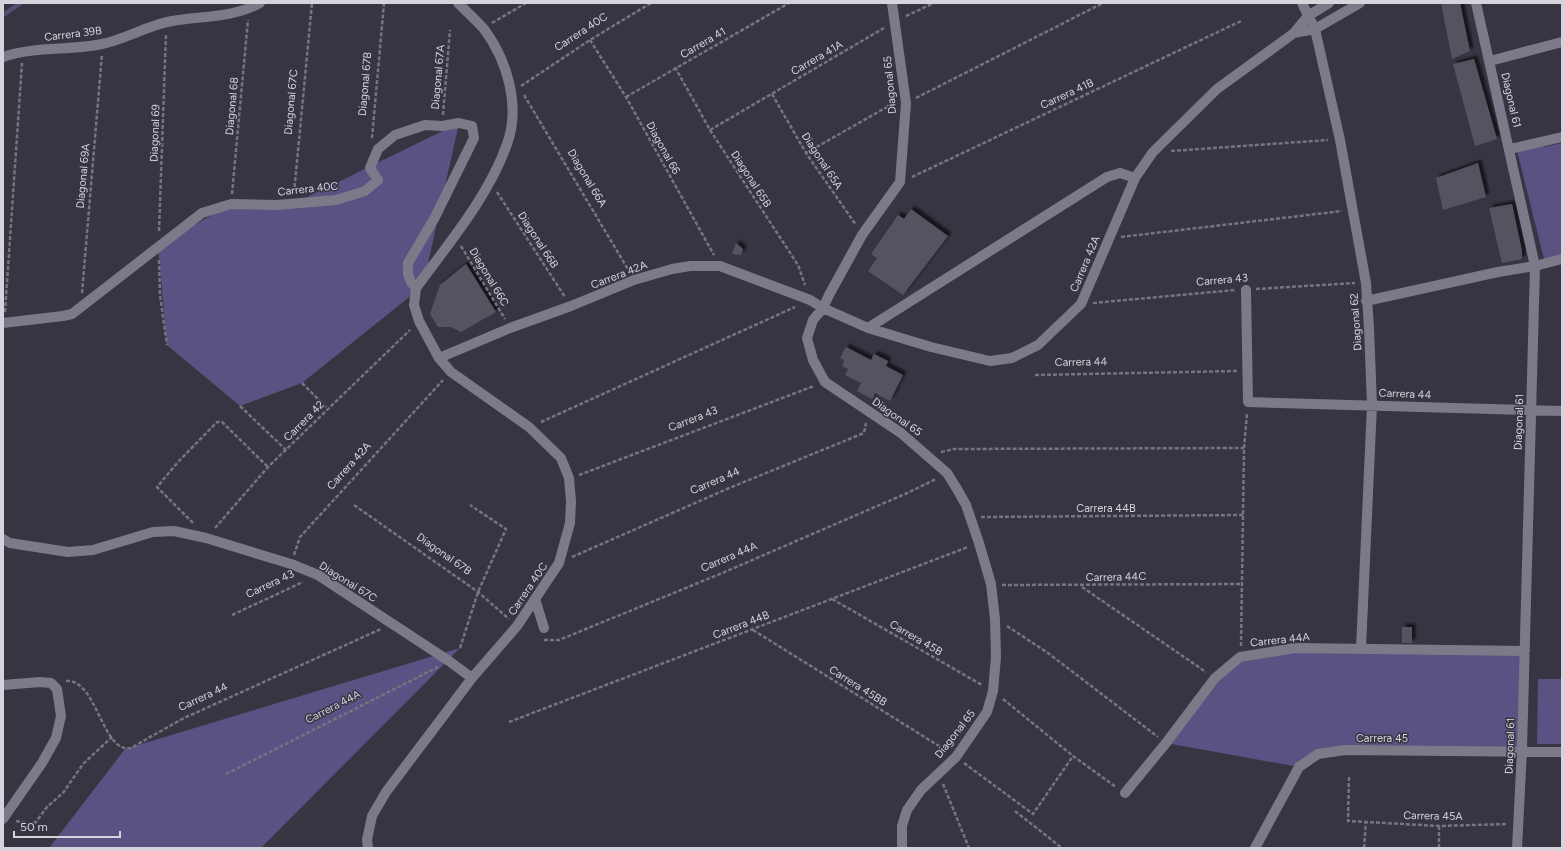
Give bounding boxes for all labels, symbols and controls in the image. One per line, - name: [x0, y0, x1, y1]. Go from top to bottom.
- street label: Carrera 40C: [552, 10, 610, 54]
- street label: Carrera 39B: [43, 24, 103, 44]
- street label: Carrera 41: [678, 25, 728, 61]
- street label: Carrera 41A: [789, 38, 846, 78]
- street label: Diagonal 67A: [429, 43, 447, 110]
- street label: Diagonal 67B: [356, 51, 374, 117]
- street label: Diagonal 65: [881, 56, 899, 114]
- street label: Diagonal 67C: [282, 69, 300, 135]
- street label: Diagonal 61: [1498, 71, 1524, 129]
- street label: Diagonal 68: [223, 76, 241, 136]
- street label: Carrera 41B: [1038, 76, 1096, 112]
- street label: Diagonal 69: [147, 104, 163, 162]
- street label: Diagonal 66: [643, 120, 683, 176]
- street label: Diagonal 65A: [799, 130, 846, 192]
- street label: Diagonal 69A: [74, 142, 92, 209]
- street label: Diagonal 66A: [565, 147, 610, 210]
- street label: Diagonal 65B: [728, 148, 774, 210]
- street label: Carrera 40C: [277, 179, 339, 199]
- street label: Diagonal 66B: [515, 209, 561, 271]
- street label: Carrera 42A: [1067, 234, 1103, 294]
- street label: Diagonal 66C: [466, 245, 512, 309]
- street label: Carrera 42A: [589, 258, 650, 292]
- street label: Carrera 43: [1196, 271, 1248, 289]
- street label: Diagonal 62: [1347, 293, 1365, 351]
- street label: Carrera 44: [1055, 355, 1108, 369]
- street label: Carrera 44: [1378, 387, 1432, 401]
- street label: Diagonal 61: [1512, 394, 1526, 450]
- street label: Diagonal 65: [870, 395, 924, 439]
- street label: Carrera 42: [281, 398, 327, 444]
- street label: Carrera 43: [666, 404, 720, 434]
- street label: Carrera 42A: [324, 439, 374, 492]
- street label: Carrera 44: [688, 465, 742, 497]
- street label: Carrera 44B: [1076, 502, 1136, 515]
- street label: Diagonal 67B: [414, 530, 474, 578]
- street label: Carrera 44A: [699, 539, 760, 575]
- street label: Diagonal 67C: [317, 559, 379, 605]
- street label: Carrera 40C: [506, 560, 550, 618]
- street label: Carrera 43: [244, 567, 296, 601]
- street label: Carrera 44C: [1086, 570, 1146, 584]
- street label: Carrera 44B: [711, 608, 771, 642]
- street label: Carrera 45B: [887, 618, 945, 658]
- street label: Carrera 44A: [1249, 630, 1311, 650]
- street label: Carrera 45BB: [827, 663, 890, 709]
- street label: Carrera 44: [176, 680, 230, 714]
- street label: Carrera 44A: [303, 687, 363, 726]
- street label: Diagonal 65: [932, 707, 978, 761]
- street label: Diagonal 61: [1503, 718, 1517, 774]
- street label: Carrera 45: [1356, 732, 1408, 745]
- street label: Carrera 45A: [1403, 809, 1463, 823]
- scale bar: [14, 813, 120, 839]
- text: 50 m: [20, 820, 48, 834]

